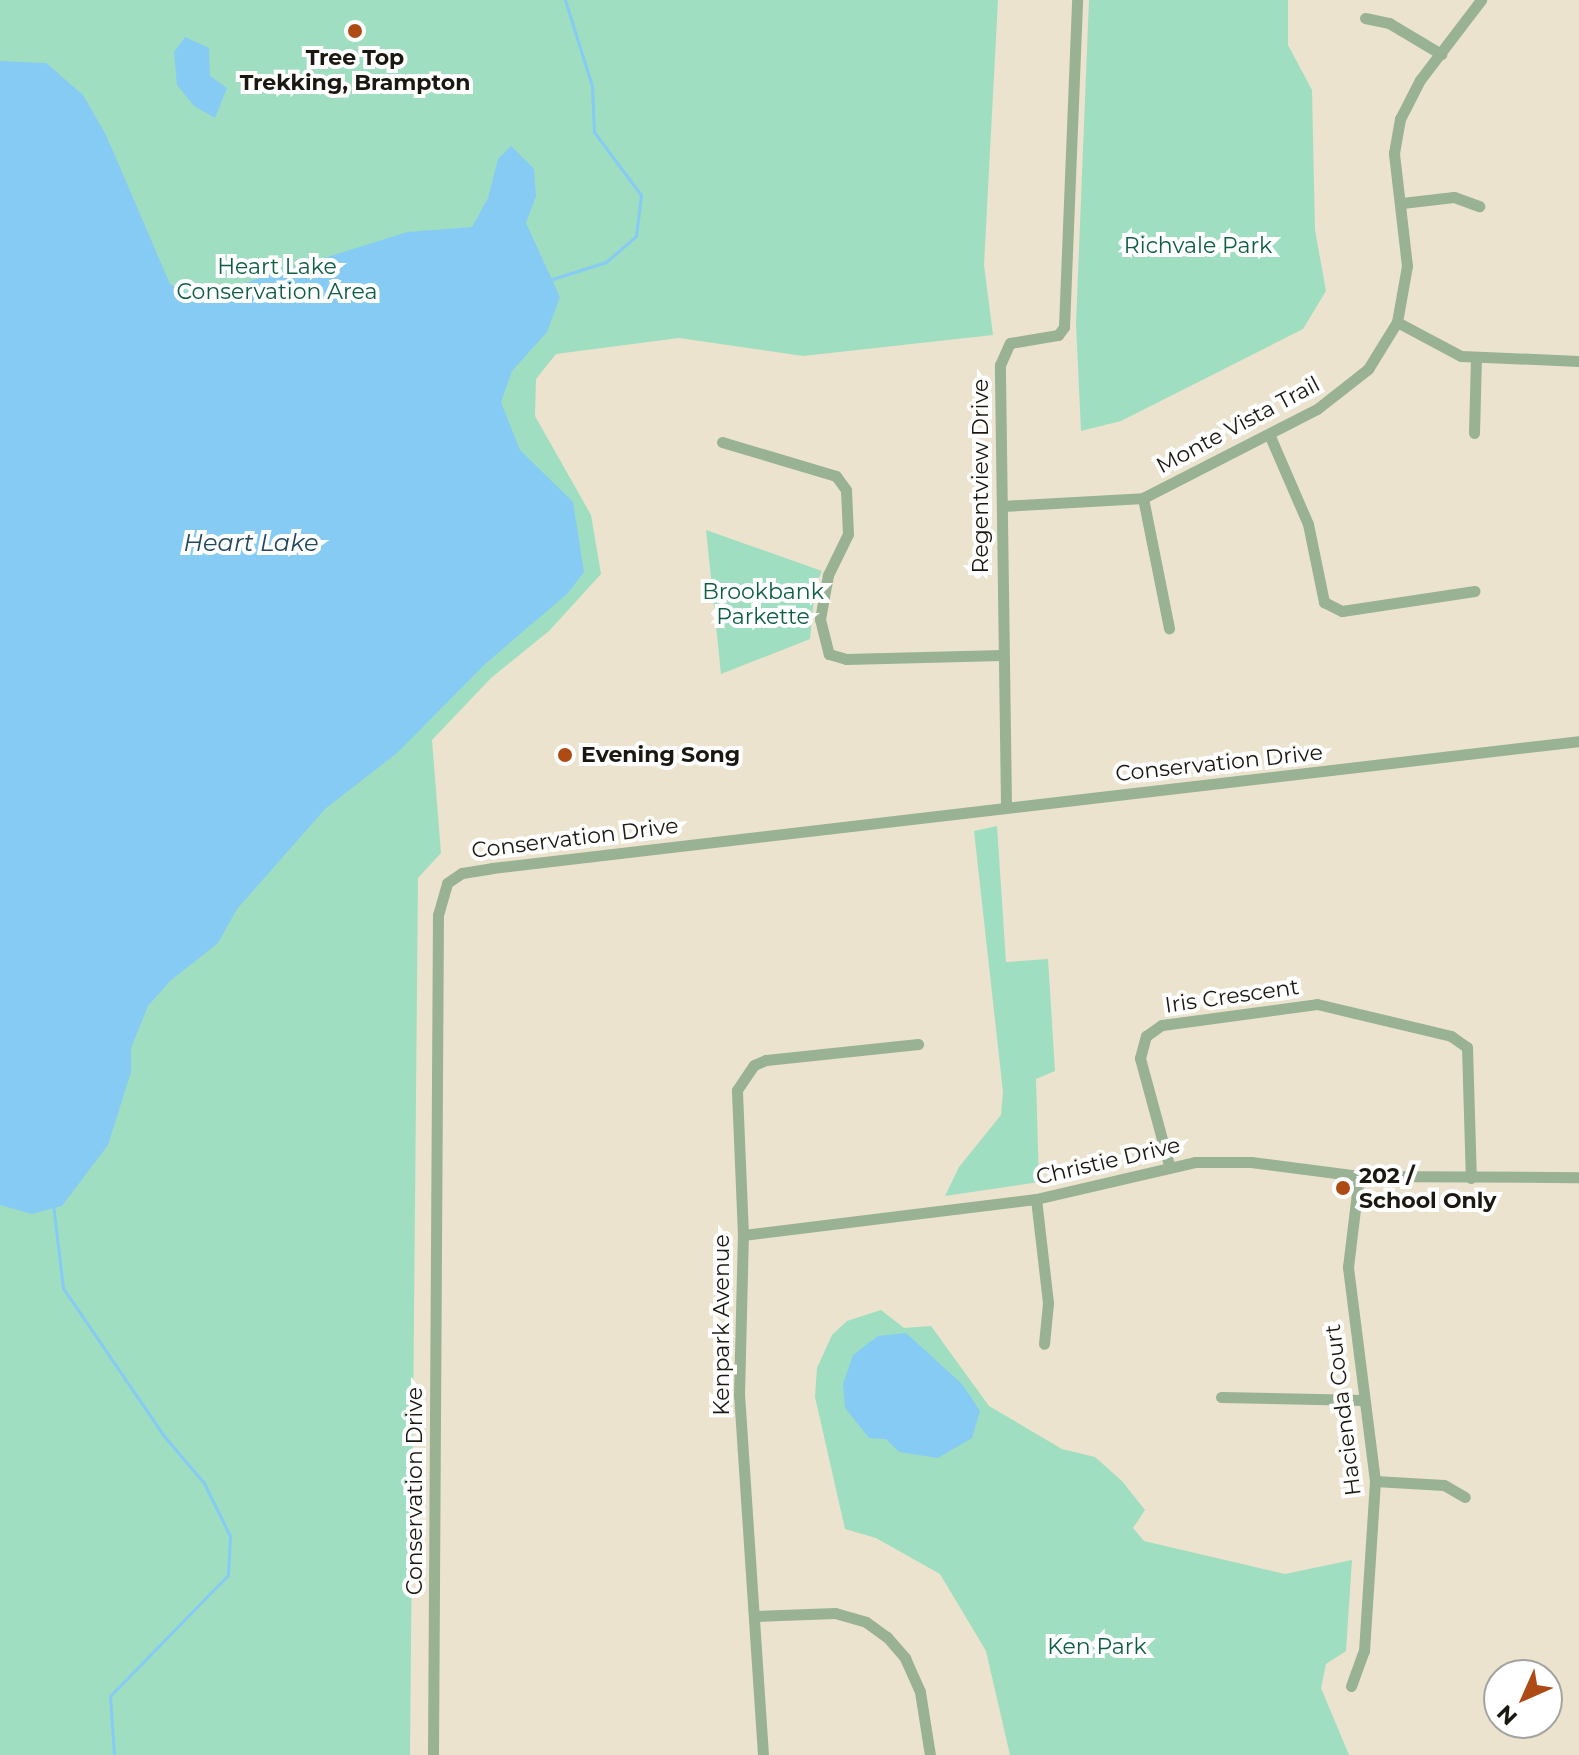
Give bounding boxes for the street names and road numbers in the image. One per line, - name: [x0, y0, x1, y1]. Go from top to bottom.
- street label: Monte Vista Trail: [1152, 371, 1324, 479]
- street label: Regentview Drive: [968, 379, 994, 573]
- street label: Conservation Drive: [1114, 739, 1324, 787]
- street label: Conservation Drive: [470, 812, 680, 864]
- street label: Iris Crescent: [1163, 974, 1301, 1018]
- street label: Christie Drive: [1033, 1132, 1183, 1190]
- street label: Kenpark Avenue: [709, 1234, 735, 1416]
- street label: Hacienda Court: [1319, 1323, 1367, 1497]
- street label: Conservation Drive: [402, 1387, 428, 1595]

